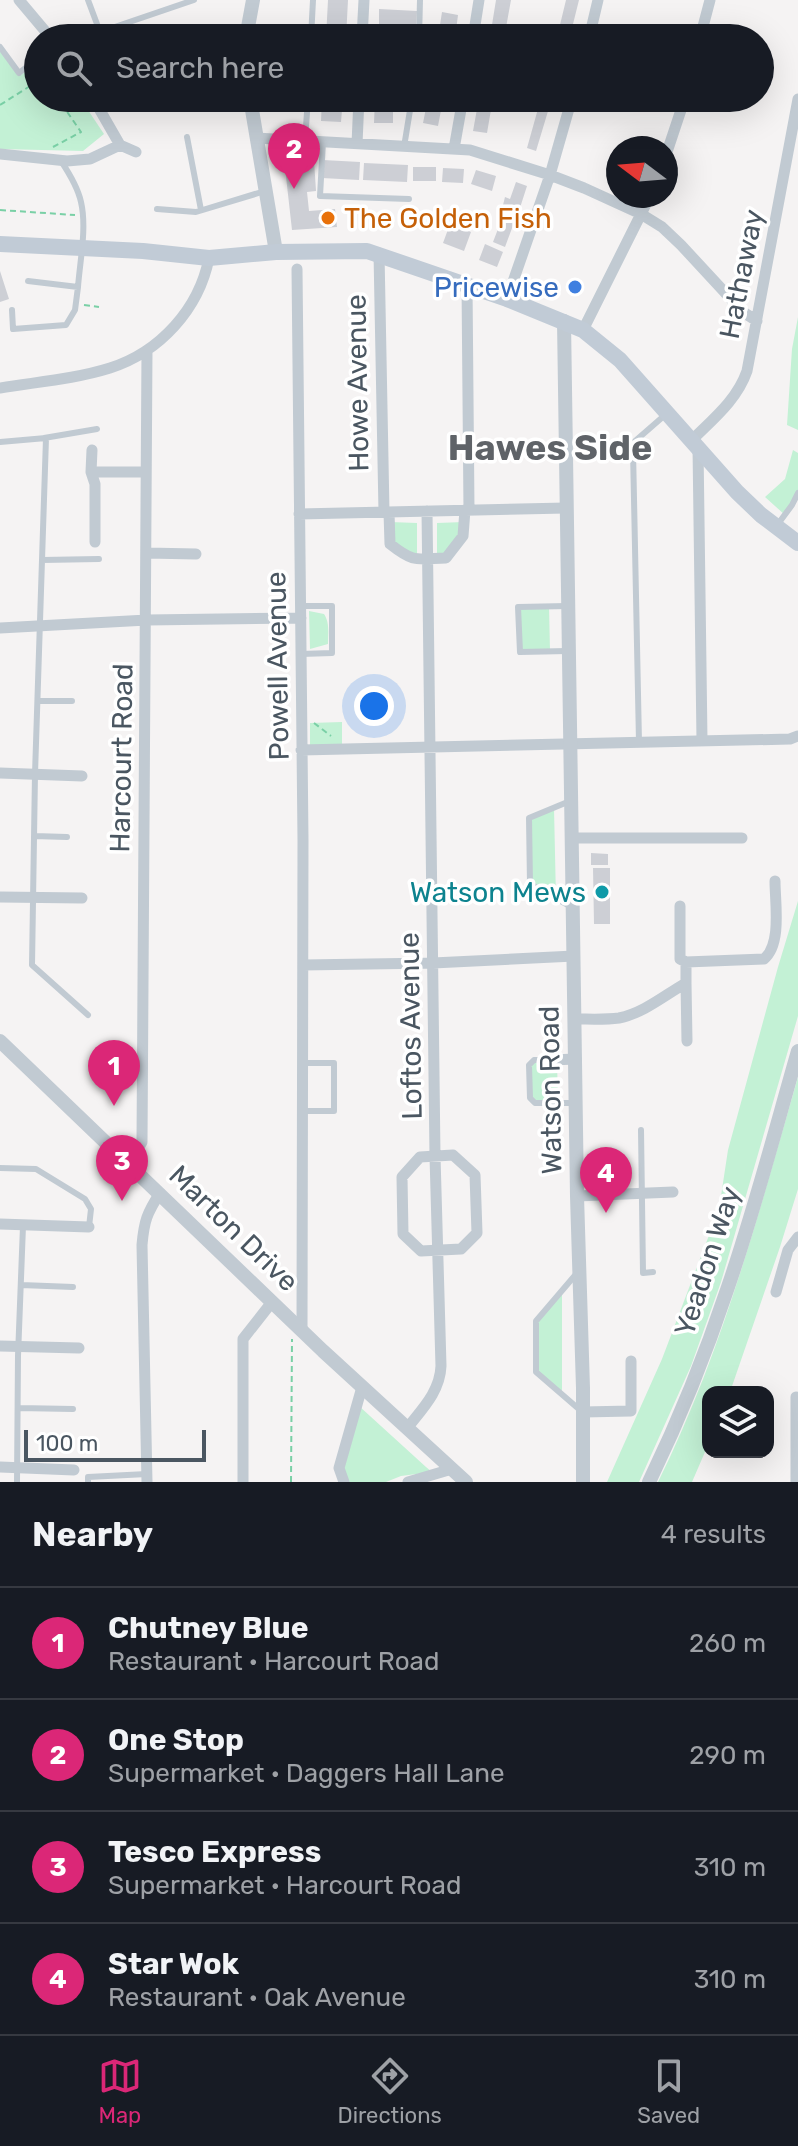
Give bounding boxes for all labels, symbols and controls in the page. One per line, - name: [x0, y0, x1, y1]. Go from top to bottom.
- search box: [24, 24, 774, 112]
- icon: search: [52, 46, 96, 90]
- text: Search here: [116, 50, 284, 86]
- pin: 2: [268, 123, 320, 189]
- north arrow: [606, 136, 678, 208]
- place label: The Golden Fish: [344, 202, 552, 235]
- street label: Hathaway: [713, 206, 770, 342]
- marker: The Golden Fish: [319, 209, 337, 227]
- place label: Pricewise: [434, 271, 559, 304]
- marker: Pricewise: [566, 278, 584, 296]
- street label: Howe Avenue: [339, 294, 376, 472]
- district label: Hawes Side: [448, 426, 652, 469]
- street label: Powell Avenue: [259, 571, 296, 761]
- street label: Harcourt Road: [103, 663, 140, 853]
- your location: [354, 686, 394, 726]
- place label: Watson Mews: [410, 876, 586, 909]
- marker: Watson Mews: [593, 883, 611, 901]
- street label: Loftos Avenue: [392, 932, 429, 1120]
- street label: Watson Road: [533, 1005, 568, 1175]
- pin: 1: [88, 1040, 140, 1106]
- pin: 3: [96, 1135, 148, 1201]
- pin: 4: [580, 1147, 632, 1213]
- street label: Marton Drive: [162, 1159, 305, 1298]
- street label: Yeadon Way: [668, 1182, 747, 1340]
- map controls: [702, 1386, 774, 1458]
- button: layers: [702, 1386, 774, 1458]
- scale bar: [24, 1426, 206, 1462]
- text: 100 m: [36, 1430, 98, 1457]
- text: Nearby: [32, 1514, 153, 1555]
- text: 4 results: [661, 1519, 766, 1550]
- text: Chutney Blue: [108, 1610, 309, 1646]
- text: 1: [52, 1628, 64, 1659]
- text: 260 m: [689, 1628, 766, 1659]
- text: Restaurant · Harcourt Road: [108, 1646, 439, 1677]
- text: One Stop: [108, 1722, 244, 1758]
- text: 2: [50, 1740, 66, 1771]
- text: 290 m: [689, 1740, 766, 1771]
- text: Supermarket · Daggers Hall Lane: [108, 1758, 504, 1789]
- text: Tesco Express: [108, 1834, 321, 1870]
- text: 3: [49, 1852, 67, 1883]
- text: 310 m: [694, 1852, 766, 1883]
- text: Supermarket · Harcourt Road: [108, 1870, 461, 1901]
- text: Star Wok: [108, 1946, 239, 1982]
- text: 4: [49, 1964, 67, 1995]
- text: 310 m: [694, 1964, 766, 1995]
- text: Restaurant · Oak Avenue: [108, 1982, 406, 2013]
- tab: Map: [98, 2054, 142, 2129]
- tab: Directions: [337, 2054, 442, 2129]
- tab: Saved: [637, 2054, 700, 2129]

